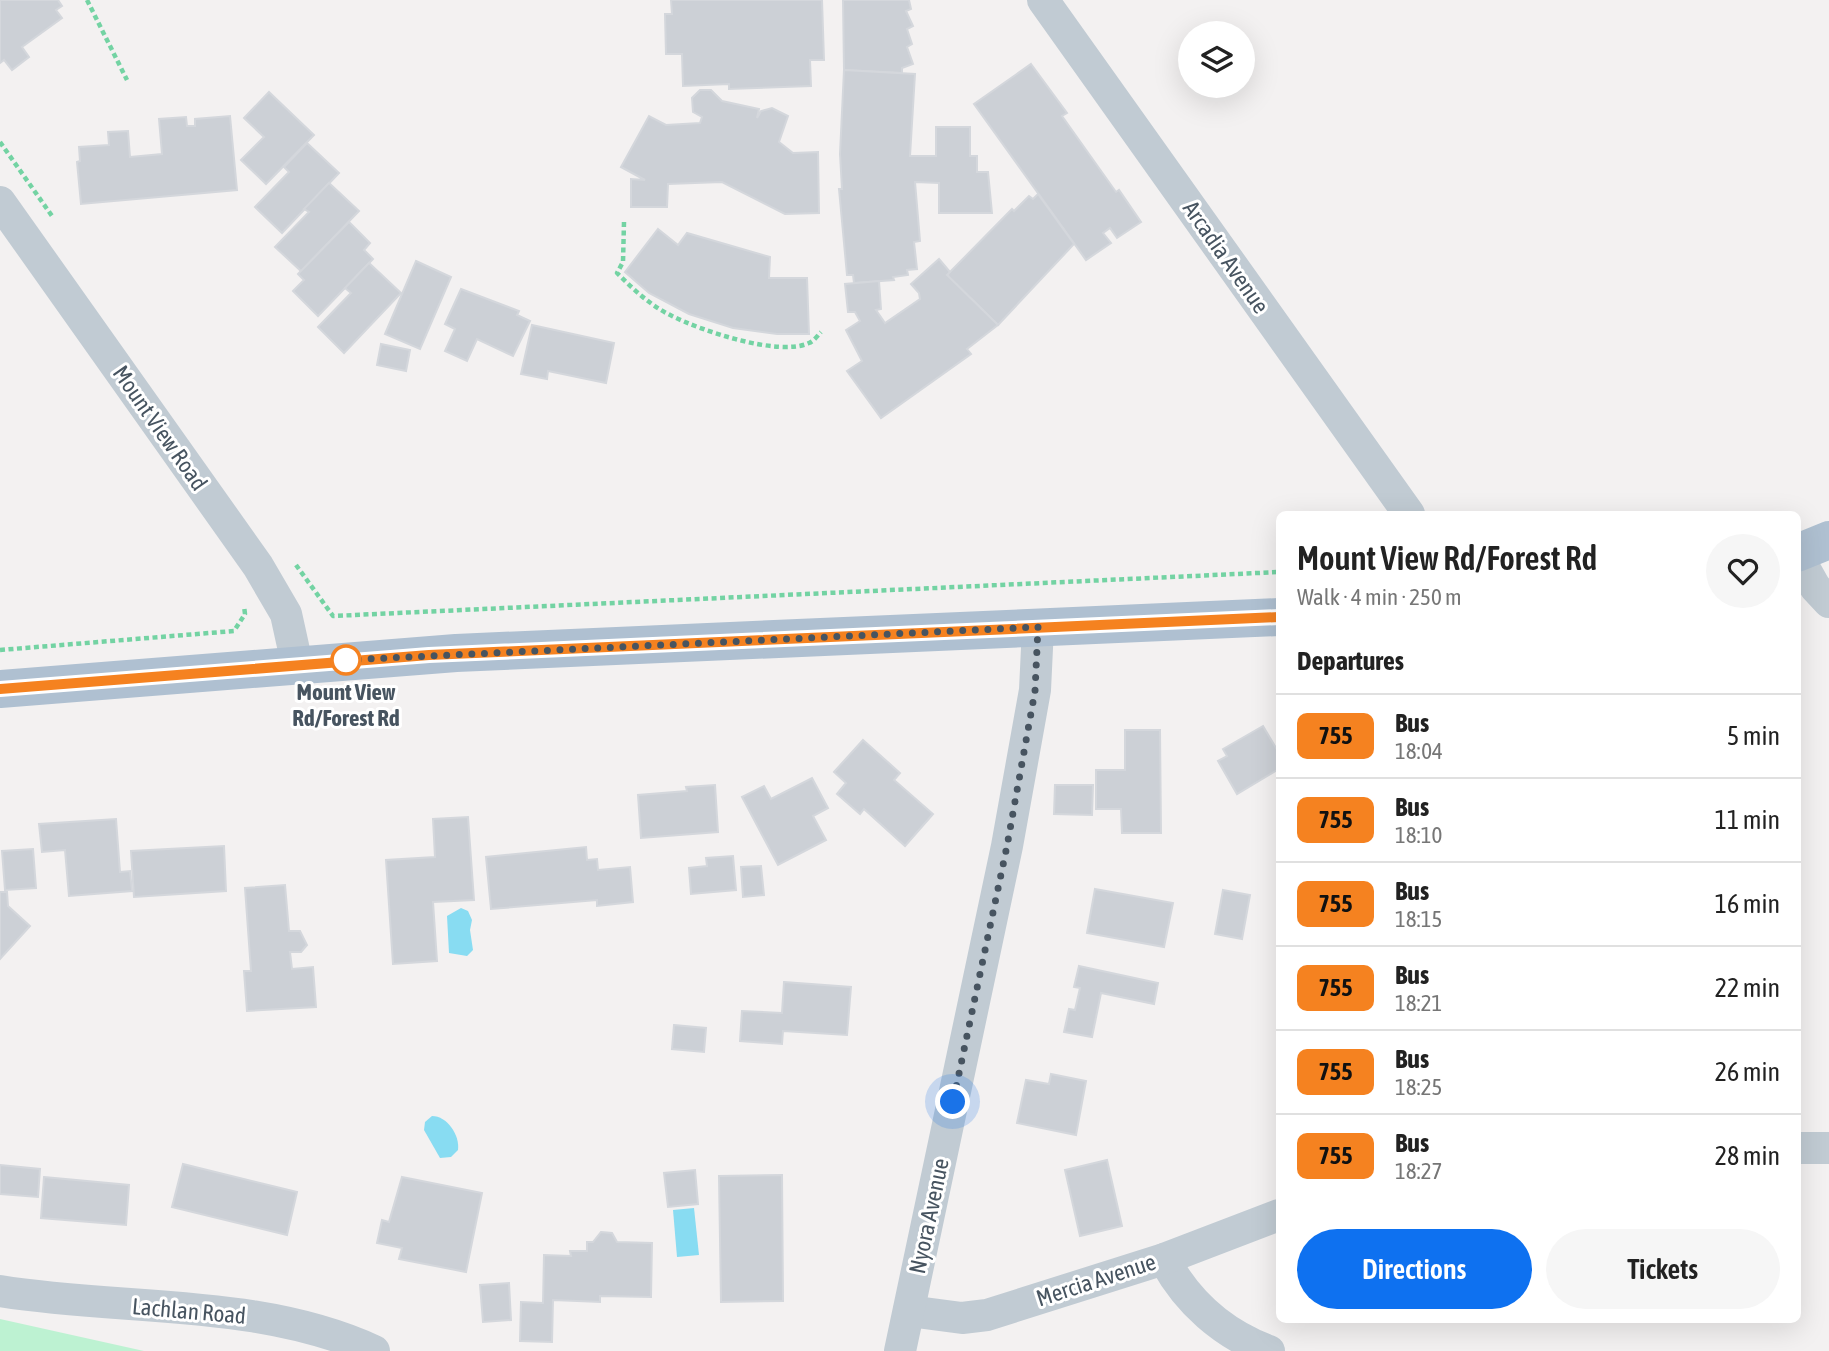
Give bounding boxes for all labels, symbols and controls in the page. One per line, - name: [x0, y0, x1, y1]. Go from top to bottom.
- map controls: [1178, 21, 1255, 98]
- button: layers: [1178, 21, 1255, 98]
- street label: Arcadia Avenue: [1178, 196, 1274, 318]
- street label: Mount View Road: [108, 361, 212, 495]
- button: heart: [1706, 534, 1780, 608]
- text: Mount View Rd/Forest Rd: [1297, 539, 1597, 577]
- text: Walk · 4 min · 250 m: [1297, 584, 1461, 610]
- marker: Mount View Rd/Forest Rd: [331, 645, 361, 675]
- text: Departures: [1297, 646, 1404, 676]
- place label: Mount View Rd/Forest Rd: [292, 679, 400, 731]
- text: Bus: [1395, 708, 1429, 738]
- text: 5 min: [1727, 721, 1780, 751]
- text: 755: [1319, 722, 1352, 749]
- text: 18:04: [1395, 738, 1443, 764]
- text: Bus: [1395, 792, 1429, 822]
- text: 11 min: [1715, 805, 1780, 835]
- text: 755: [1319, 806, 1352, 833]
- text: 18:10: [1395, 822, 1442, 848]
- text: Bus: [1395, 876, 1429, 906]
- text: 16 min: [1715, 889, 1780, 919]
- text: 755: [1319, 890, 1352, 917]
- text: 18:15: [1395, 906, 1442, 932]
- text: Bus: [1395, 960, 1429, 990]
- text: 22 min: [1715, 973, 1780, 1003]
- text: 755: [1319, 974, 1352, 1001]
- text: 18:21: [1395, 990, 1442, 1016]
- text: Bus: [1395, 1044, 1429, 1074]
- text: 26 min: [1715, 1057, 1780, 1087]
- text: 755: [1319, 1058, 1352, 1085]
- text: 18:25: [1395, 1074, 1442, 1100]
- your location: [935, 1084, 970, 1119]
- text: Bus: [1395, 1128, 1429, 1158]
- text: 28 min: [1715, 1141, 1780, 1171]
- text: 755: [1319, 1142, 1352, 1169]
- street label: Nyora Avenue: [904, 1156, 954, 1276]
- text: 18:27: [1395, 1158, 1442, 1184]
- button: Directions: [1297, 1229, 1532, 1309]
- button: Tickets: [1546, 1229, 1780, 1309]
- street label: Mercia Avenue: [1033, 1248, 1159, 1312]
- street label: Lachlan Road: [131, 1293, 247, 1329]

